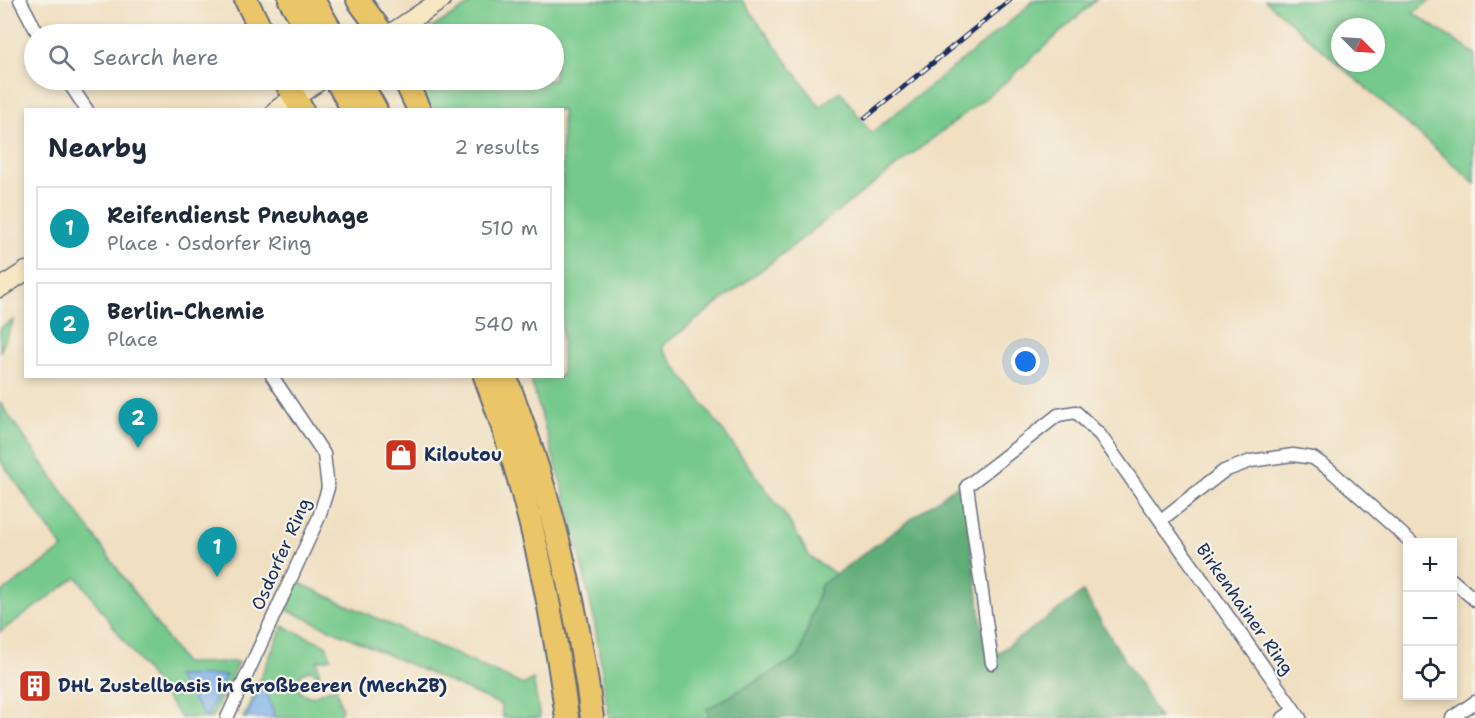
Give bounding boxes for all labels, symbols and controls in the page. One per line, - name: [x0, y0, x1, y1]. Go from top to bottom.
- north arrow: [1331, 18, 1385, 72]
- search box: [24, 24, 564, 90]
- icon: search: [45, 41, 78, 74]
- text: Search here: [93, 43, 219, 72]
- text: Nearby: [48, 130, 147, 165]
- text: 2 results: [454, 134, 540, 160]
- text: Reifendienst Pneuhage: [107, 201, 369, 230]
- text: 1: [65, 215, 74, 241]
- text: 510 m: [481, 215, 538, 241]
- text: Place · Osdorfer Ring: [107, 230, 311, 256]
- text: Berlin-Chemie: [107, 297, 265, 326]
- text: 2: [63, 311, 77, 337]
- text: 540 m: [474, 311, 538, 337]
- text: Place: [107, 326, 158, 352]
- your location: [1011, 347, 1040, 376]
- pin: 2: [118, 398, 158, 448]
- shop icon: Kiloutou: [383, 437, 419, 473]
- place label: Kiloutou: [424, 443, 502, 467]
- street label: Osdorfer Ring: [245, 494, 317, 614]
- pin: 1: [198, 528, 236, 577]
- street label: Birkenhainer Ring: [1191, 538, 1299, 680]
- map controls: [1403, 538, 1457, 700]
- button: +: [1403, 538, 1457, 592]
- button: −: [1403, 592, 1457, 646]
- button: locate: [1403, 646, 1457, 700]
- building icon: DHL Zustellbasis in Großbeeren (MechZB): [17, 668, 53, 704]
- place label: DHL Zustellbasis in Großbeeren (MechZB): [58, 674, 447, 698]

